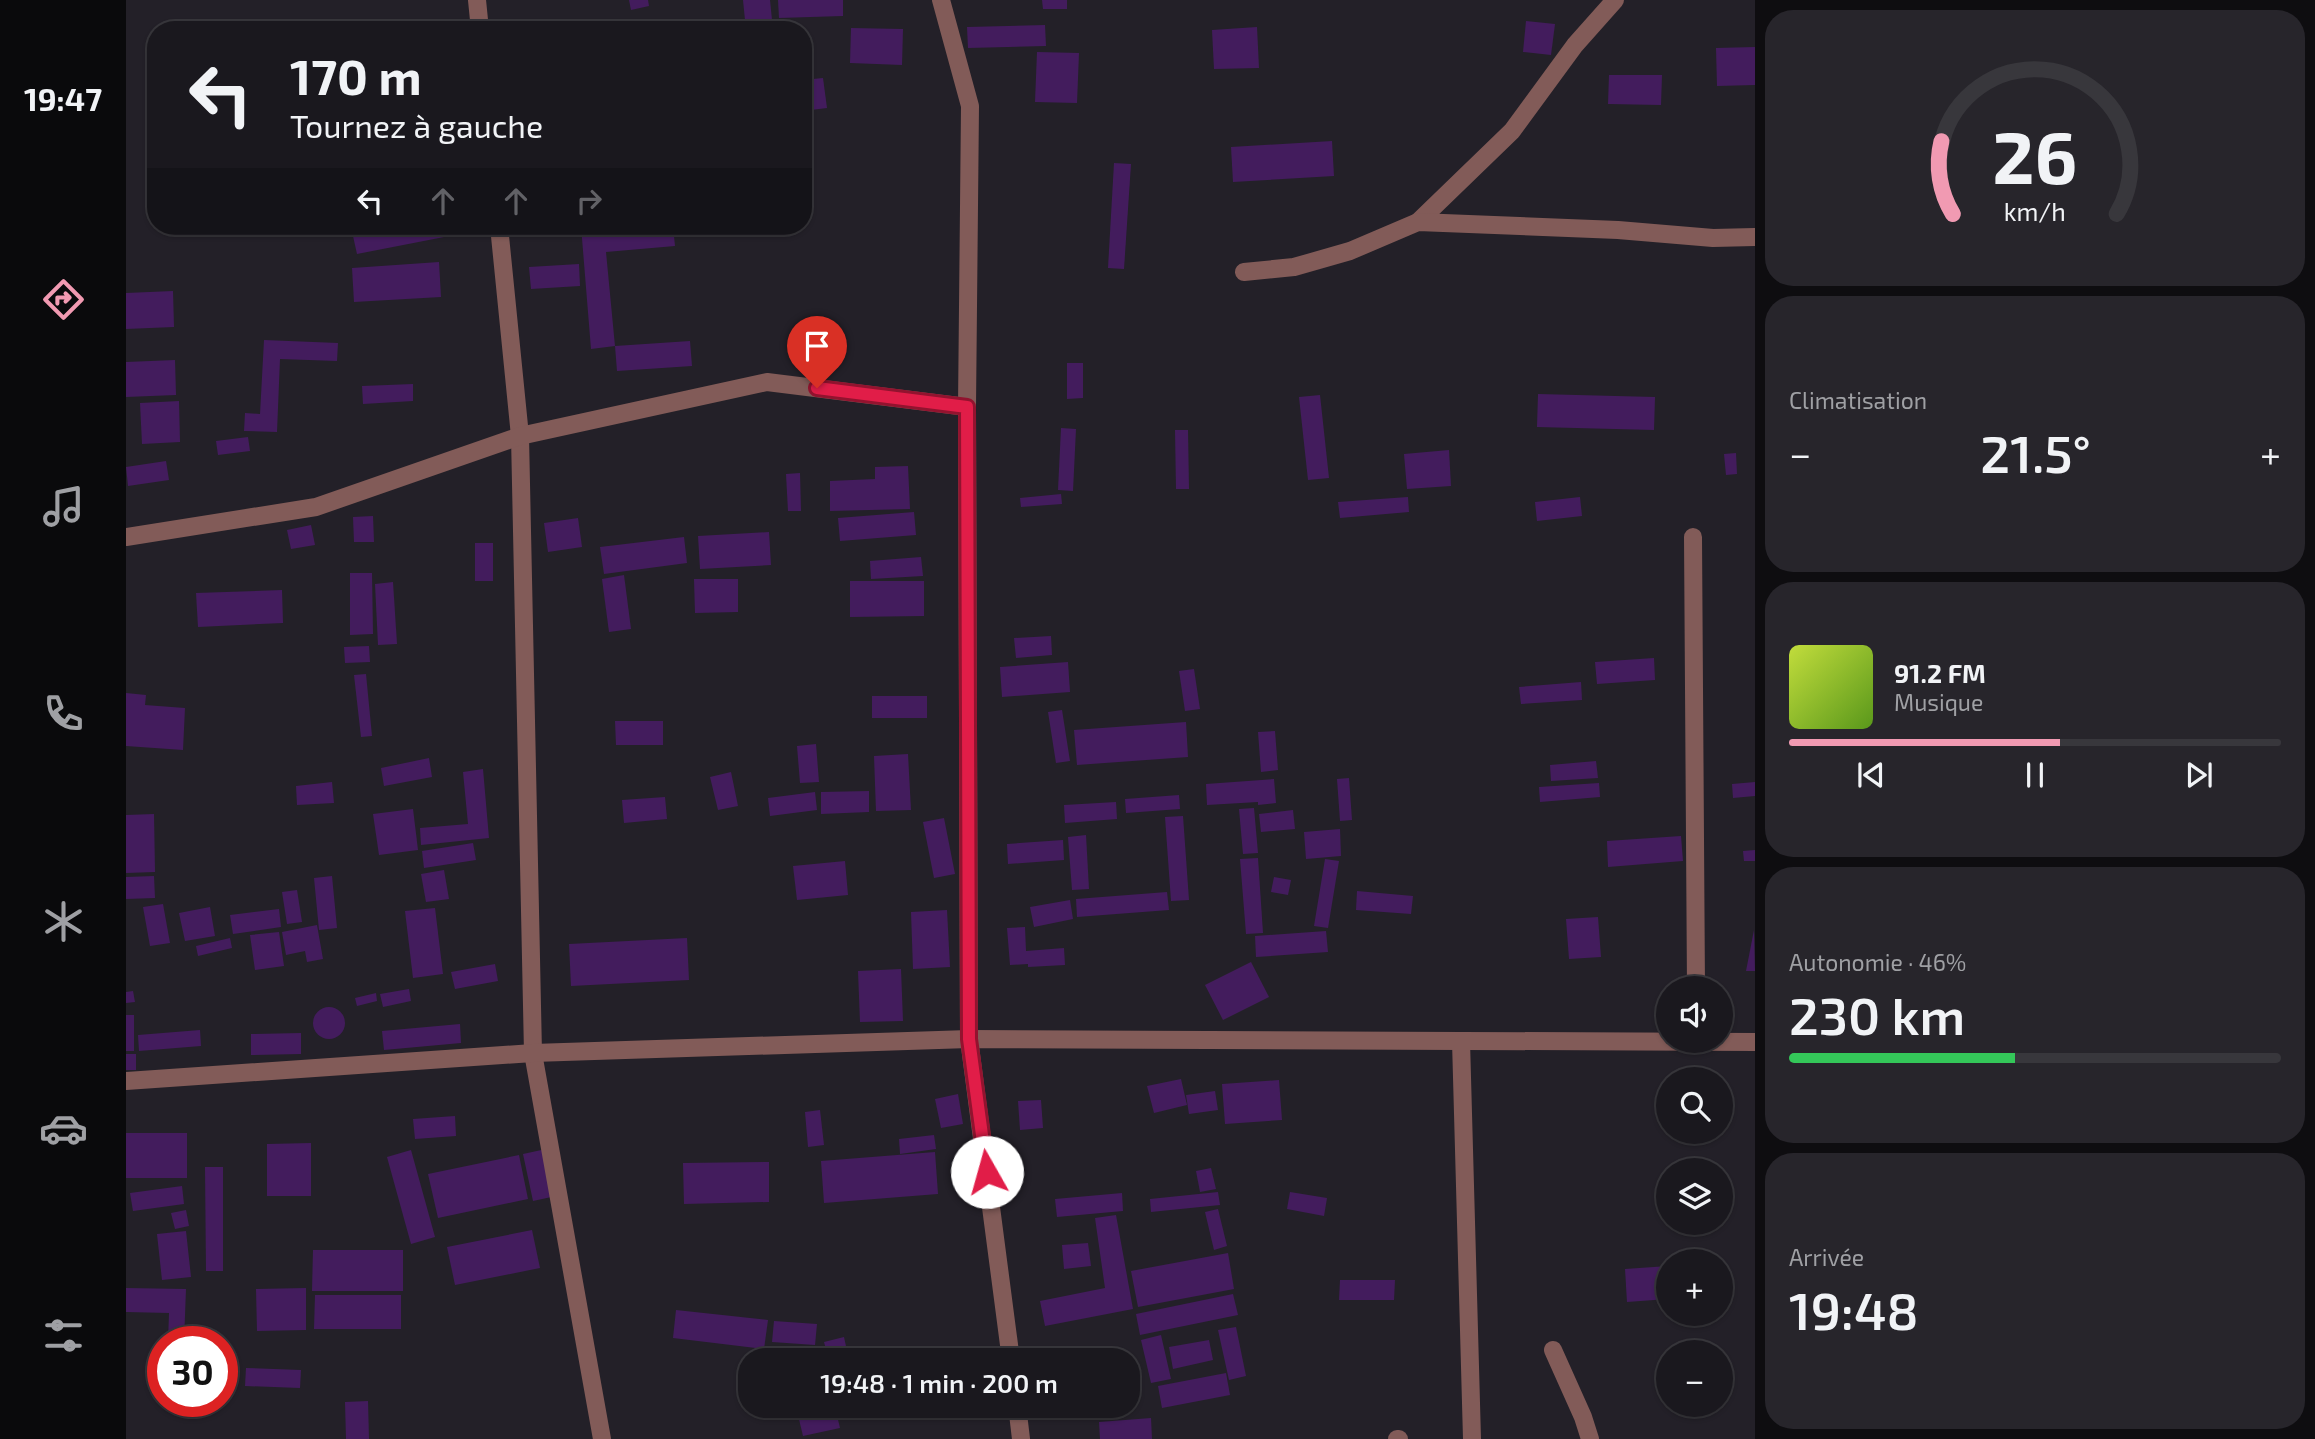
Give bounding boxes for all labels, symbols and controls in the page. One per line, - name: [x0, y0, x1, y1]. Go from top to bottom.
- text: 170 m: [290, 46, 422, 105]
- icon: left: [175, 49, 266, 140]
- text: 19:47: [24, 79, 102, 117]
- text: Tournez à gauche: [290, 106, 543, 144]
- text: 26: [1992, 111, 2078, 199]
- icon: left: [351, 182, 389, 220]
- icon: ahead: [424, 182, 462, 220]
- icon: ahead: [497, 182, 535, 220]
- icon: right: [570, 182, 608, 220]
- text: km/h: [2004, 196, 2066, 226]
- icon: directions: [39, 275, 88, 324]
- pin: [787, 316, 847, 388]
- icon: arrive: [798, 327, 836, 365]
- text: Climatisation: [1789, 386, 1927, 414]
- text: 21.5°: [1980, 421, 2091, 483]
- text: −: [1789, 430, 1811, 476]
- text: +: [2260, 430, 2281, 476]
- icon: music: [39, 482, 88, 531]
- text: 91.2 FM: [1894, 657, 1986, 688]
- text: Musique: [1894, 688, 1983, 716]
- icon: phone: [39, 689, 88, 738]
- icon: previous: [1852, 756, 1890, 794]
- icon: pause: [2016, 756, 2054, 794]
- icon: next: [2180, 756, 2218, 794]
- icon: climate: [39, 897, 88, 946]
- text: Autonomie · 46%: [1789, 948, 1966, 976]
- map controls: [1656, 976, 1733, 1417]
- button: sound: [1656, 976, 1733, 1053]
- text: 230 km: [1789, 983, 1965, 1045]
- button: search: [1656, 1067, 1733, 1144]
- icon: car: [39, 1104, 88, 1153]
- position arrow: [950, 1135, 1024, 1209]
- button: layers: [1656, 1158, 1733, 1235]
- text: Arrivée: [1789, 1243, 1864, 1271]
- button: +: [1656, 1249, 1733, 1326]
- text: 19:48: [1789, 1278, 1919, 1340]
- icon: filters: [39, 1311, 88, 1360]
- speed limit sign: 30: [147, 1326, 238, 1417]
- button: −: [1656, 1340, 1733, 1417]
- text: 19:48 · 1 min · 200 m: [820, 1367, 1058, 1398]

